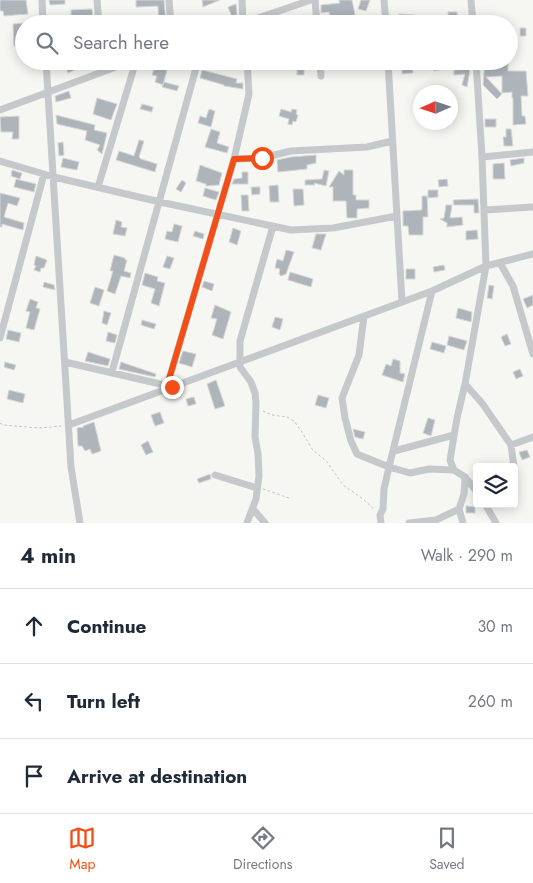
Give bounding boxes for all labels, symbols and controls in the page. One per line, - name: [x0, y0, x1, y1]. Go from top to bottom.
- search box: [15, 15, 518, 70]
- icon: search: [33, 29, 61, 57]
- text: Search here: [73, 29, 169, 56]
- north arrow: [413, 85, 458, 130]
- route start: [251, 147, 274, 170]
- route end: [161, 376, 184, 399]
- map controls: [473, 463, 518, 508]
- button: layers: [473, 463, 518, 508]
- text: 4 min: [20, 541, 76, 571]
- text: Walk · 290 m: [421, 544, 513, 567]
- icon: ahead: [20, 612, 48, 640]
- text: Continue: [67, 613, 146, 640]
- text: 30 m: [477, 615, 513, 638]
- icon: left: [20, 687, 48, 715]
- text: Turn left: [67, 688, 140, 715]
- text: 260 m: [468, 690, 513, 713]
- icon: arrive: [20, 762, 48, 790]
- text: Arrive at destination: [67, 763, 247, 790]
- tab: Map: [68, 824, 96, 874]
- tab: Directions: [233, 824, 292, 874]
- tab: Saved: [429, 824, 465, 874]

